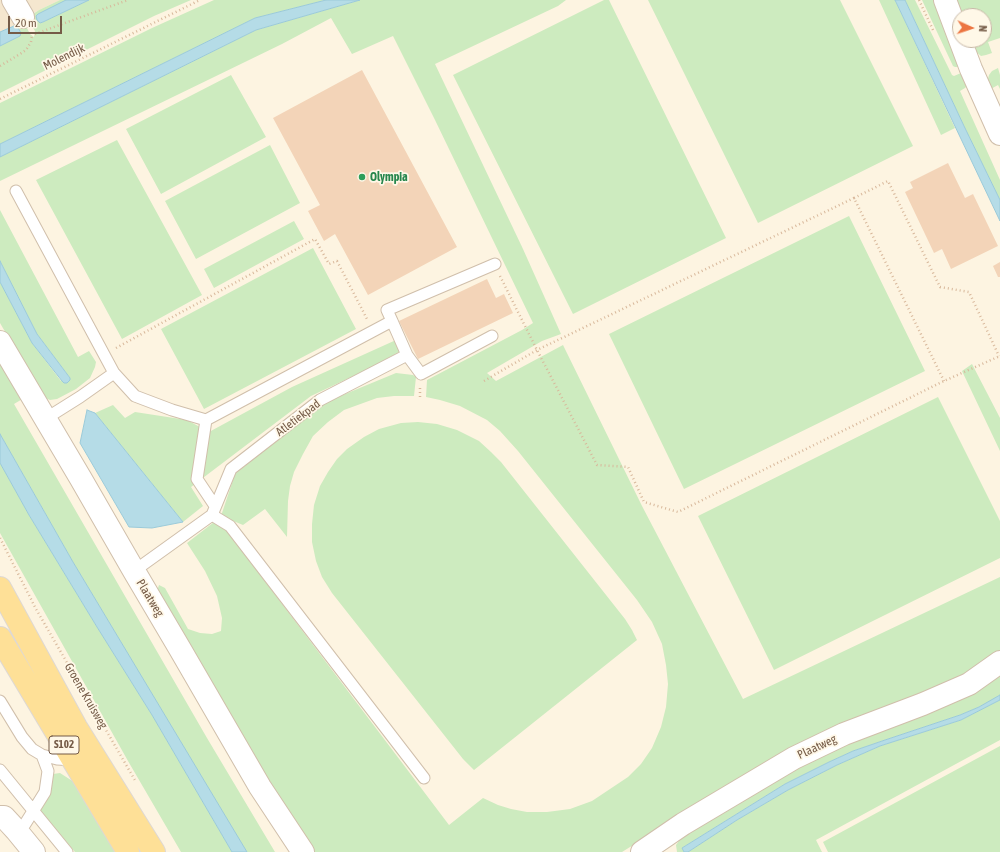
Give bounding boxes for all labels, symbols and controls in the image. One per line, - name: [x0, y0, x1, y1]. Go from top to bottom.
- scale bar: [10, 8, 64, 34]
- north arrow: [952, 8, 992, 48]
- text: 20 m: [15, 16, 37, 30]
- text: N: [977, 25, 989, 32]
- street label: Molendijk: [41, 41, 87, 73]
- place label: Olympia: [370, 170, 408, 184]
- marker: Olympia: [357, 172, 367, 182]
- street label: Atletiekpad: [273, 397, 323, 439]
- street label: Plaatweg: [133, 577, 167, 619]
- street label: Groene Kruisweg: [61, 660, 111, 732]
- street label: Plaatweg: [795, 732, 839, 762]
- road number: S102: [49, 736, 79, 754]

